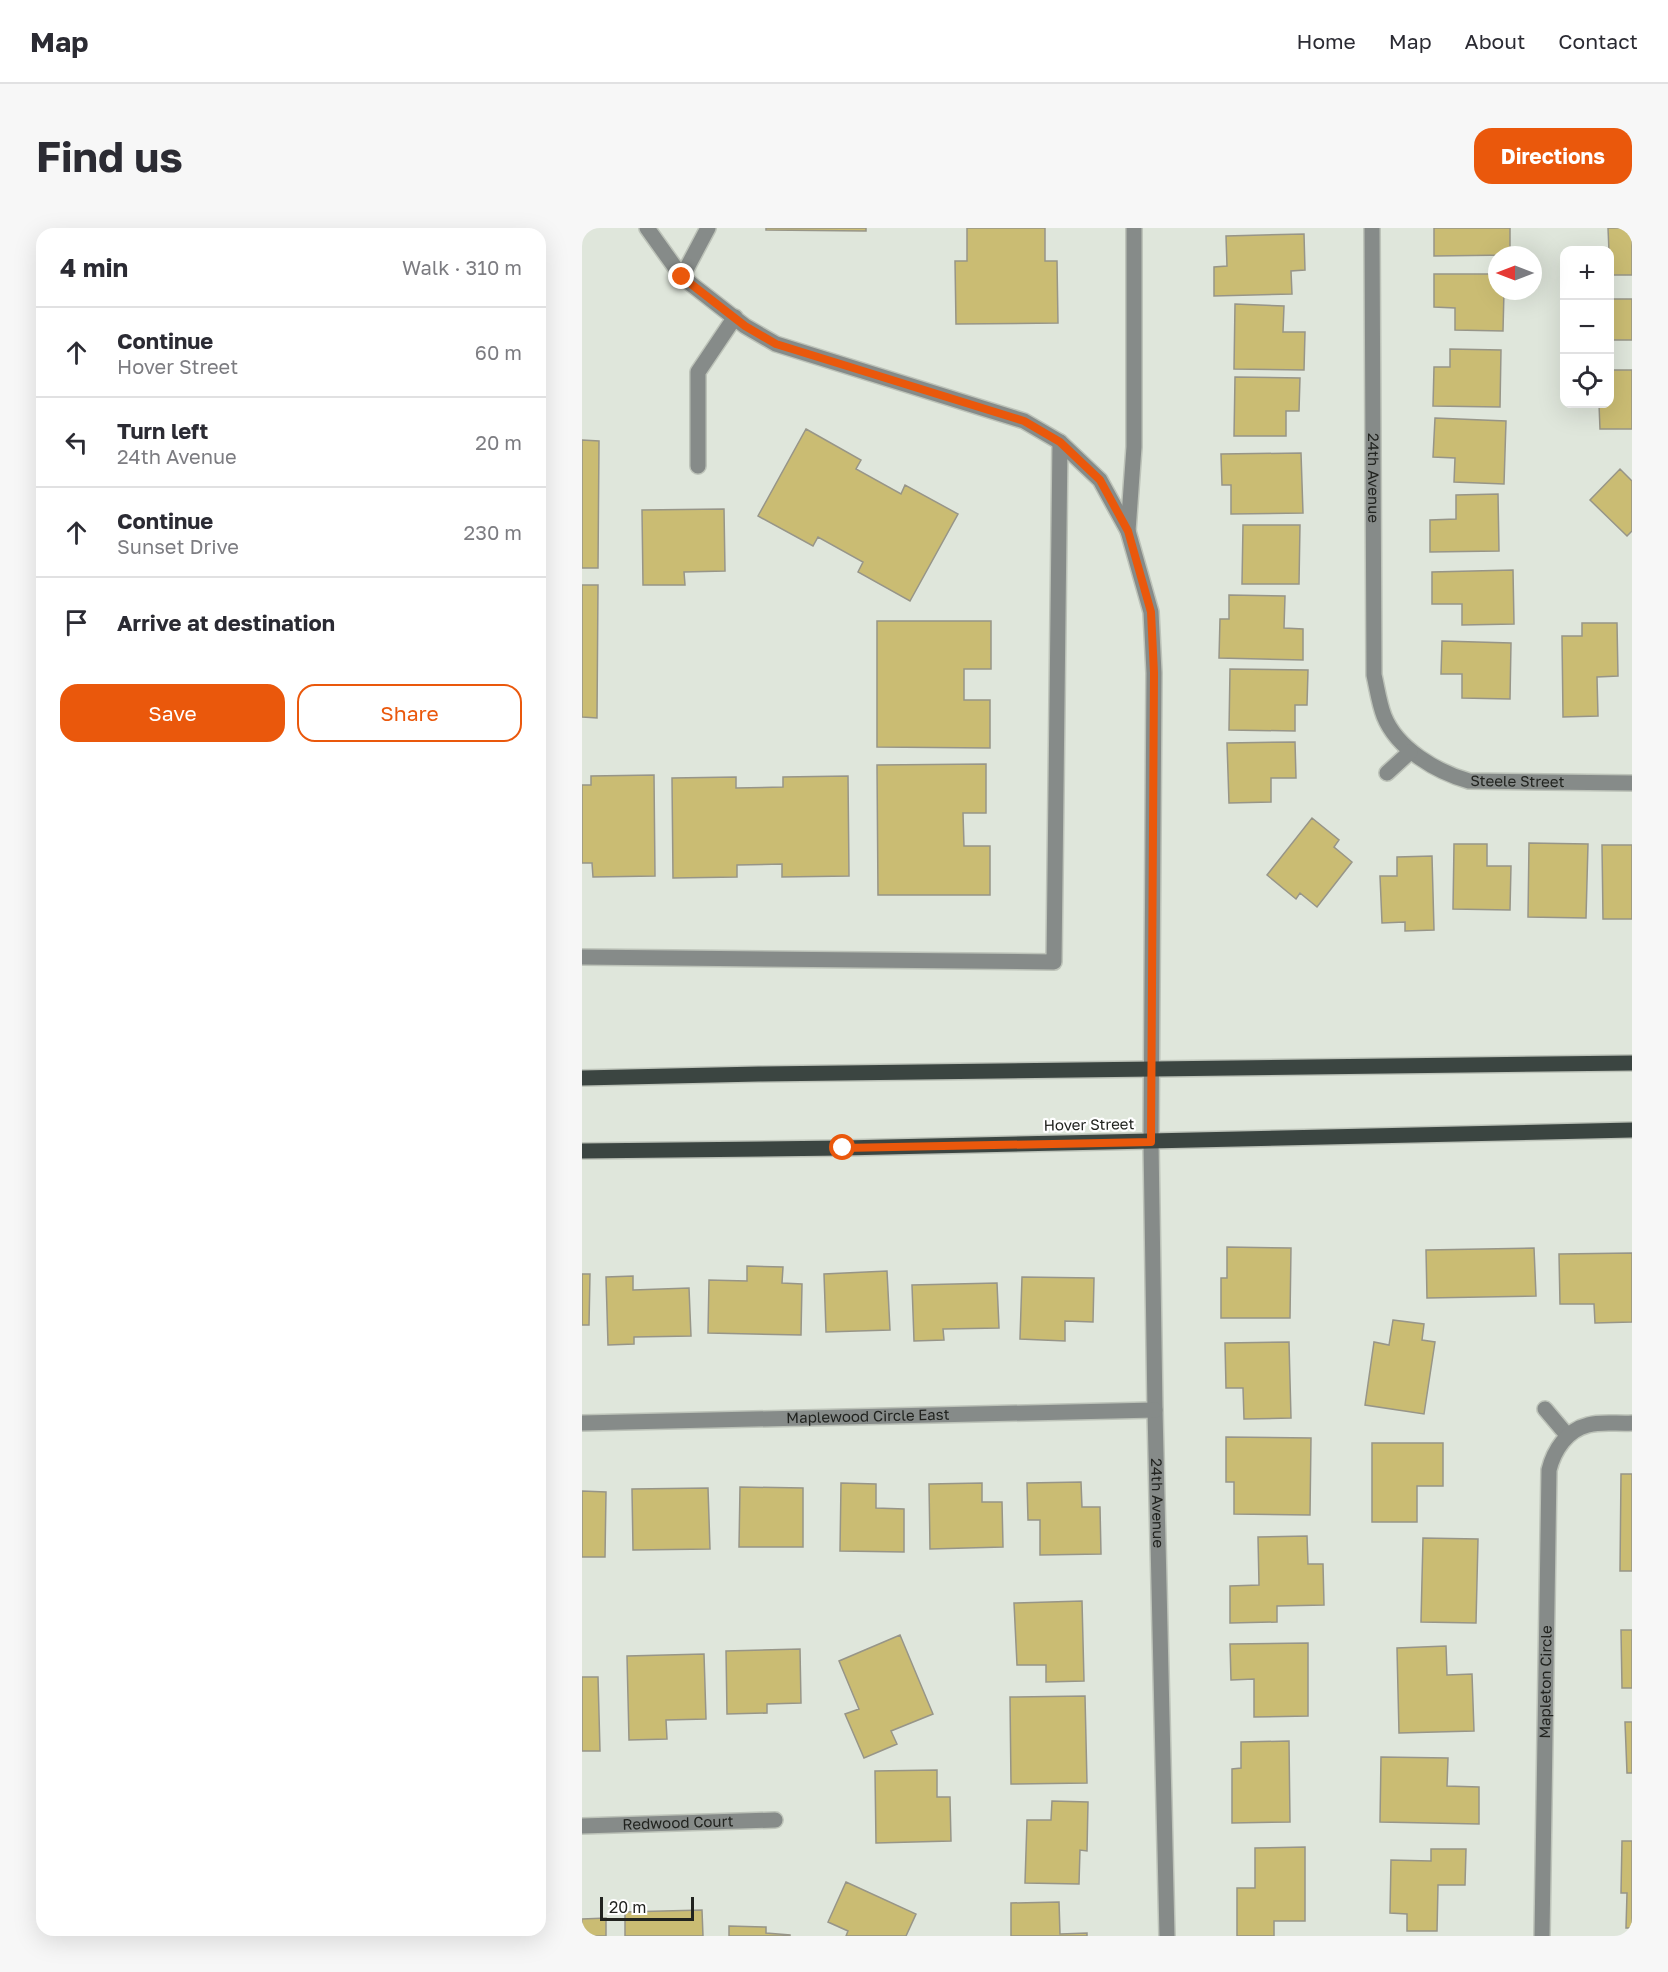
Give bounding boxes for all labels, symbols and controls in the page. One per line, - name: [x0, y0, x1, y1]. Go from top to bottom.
- text: Map: [30, 25, 88, 58]
- text: Home: [1296, 28, 1356, 54]
- text: Map: [1389, 28, 1432, 54]
- text: About: [1465, 28, 1525, 54]
- text: Contact: [1558, 28, 1638, 54]
- button: Directions: [1474, 128, 1632, 184]
- text: Find us: [36, 131, 183, 181]
- north arrow: [1488, 246, 1542, 300]
- map controls: [1560, 246, 1614, 408]
- button: +: [1560, 246, 1614, 300]
- text: 4 min: [60, 252, 128, 283]
- text: Walk · 310 m: [402, 255, 522, 279]
- route end: [668, 263, 694, 289]
- button: −: [1560, 300, 1614, 354]
- text: Continue: [117, 327, 213, 354]
- icon: ahead: [60, 336, 93, 369]
- text: 60 m: [475, 340, 522, 364]
- text: Hover Street: [117, 354, 238, 378]
- button: locate: [1560, 354, 1614, 408]
- text: Turn left: [117, 417, 208, 444]
- icon: left: [60, 426, 93, 459]
- text: 20 m: [475, 430, 522, 454]
- street label: 24th Avenue: [1365, 433, 1383, 523]
- text: 24th Avenue: [117, 444, 237, 468]
- text: Continue: [117, 507, 213, 534]
- icon: ahead: [60, 516, 93, 549]
- text: 230 m: [464, 520, 522, 544]
- text: Sunset Drive: [117, 534, 239, 558]
- icon: arrive: [60, 606, 93, 639]
- text: Arrive at destination: [117, 609, 335, 636]
- button: Save: [60, 684, 285, 742]
- button: Share: [297, 684, 522, 742]
- street label: Steele Street: [1470, 771, 1565, 790]
- street label: Hover Street: [1043, 1114, 1135, 1134]
- route start: [829, 1134, 855, 1160]
- street label: Maplewood Circle East: [786, 1405, 950, 1426]
- street label: 24th Avenue: [1148, 1458, 1168, 1548]
- street label: Mapleton Circle: [1535, 1625, 1555, 1739]
- street label: Redwood Court: [622, 1811, 734, 1833]
- scale bar: [600, 1894, 694, 1922]
- text: 20 m: [609, 1897, 646, 1917]

